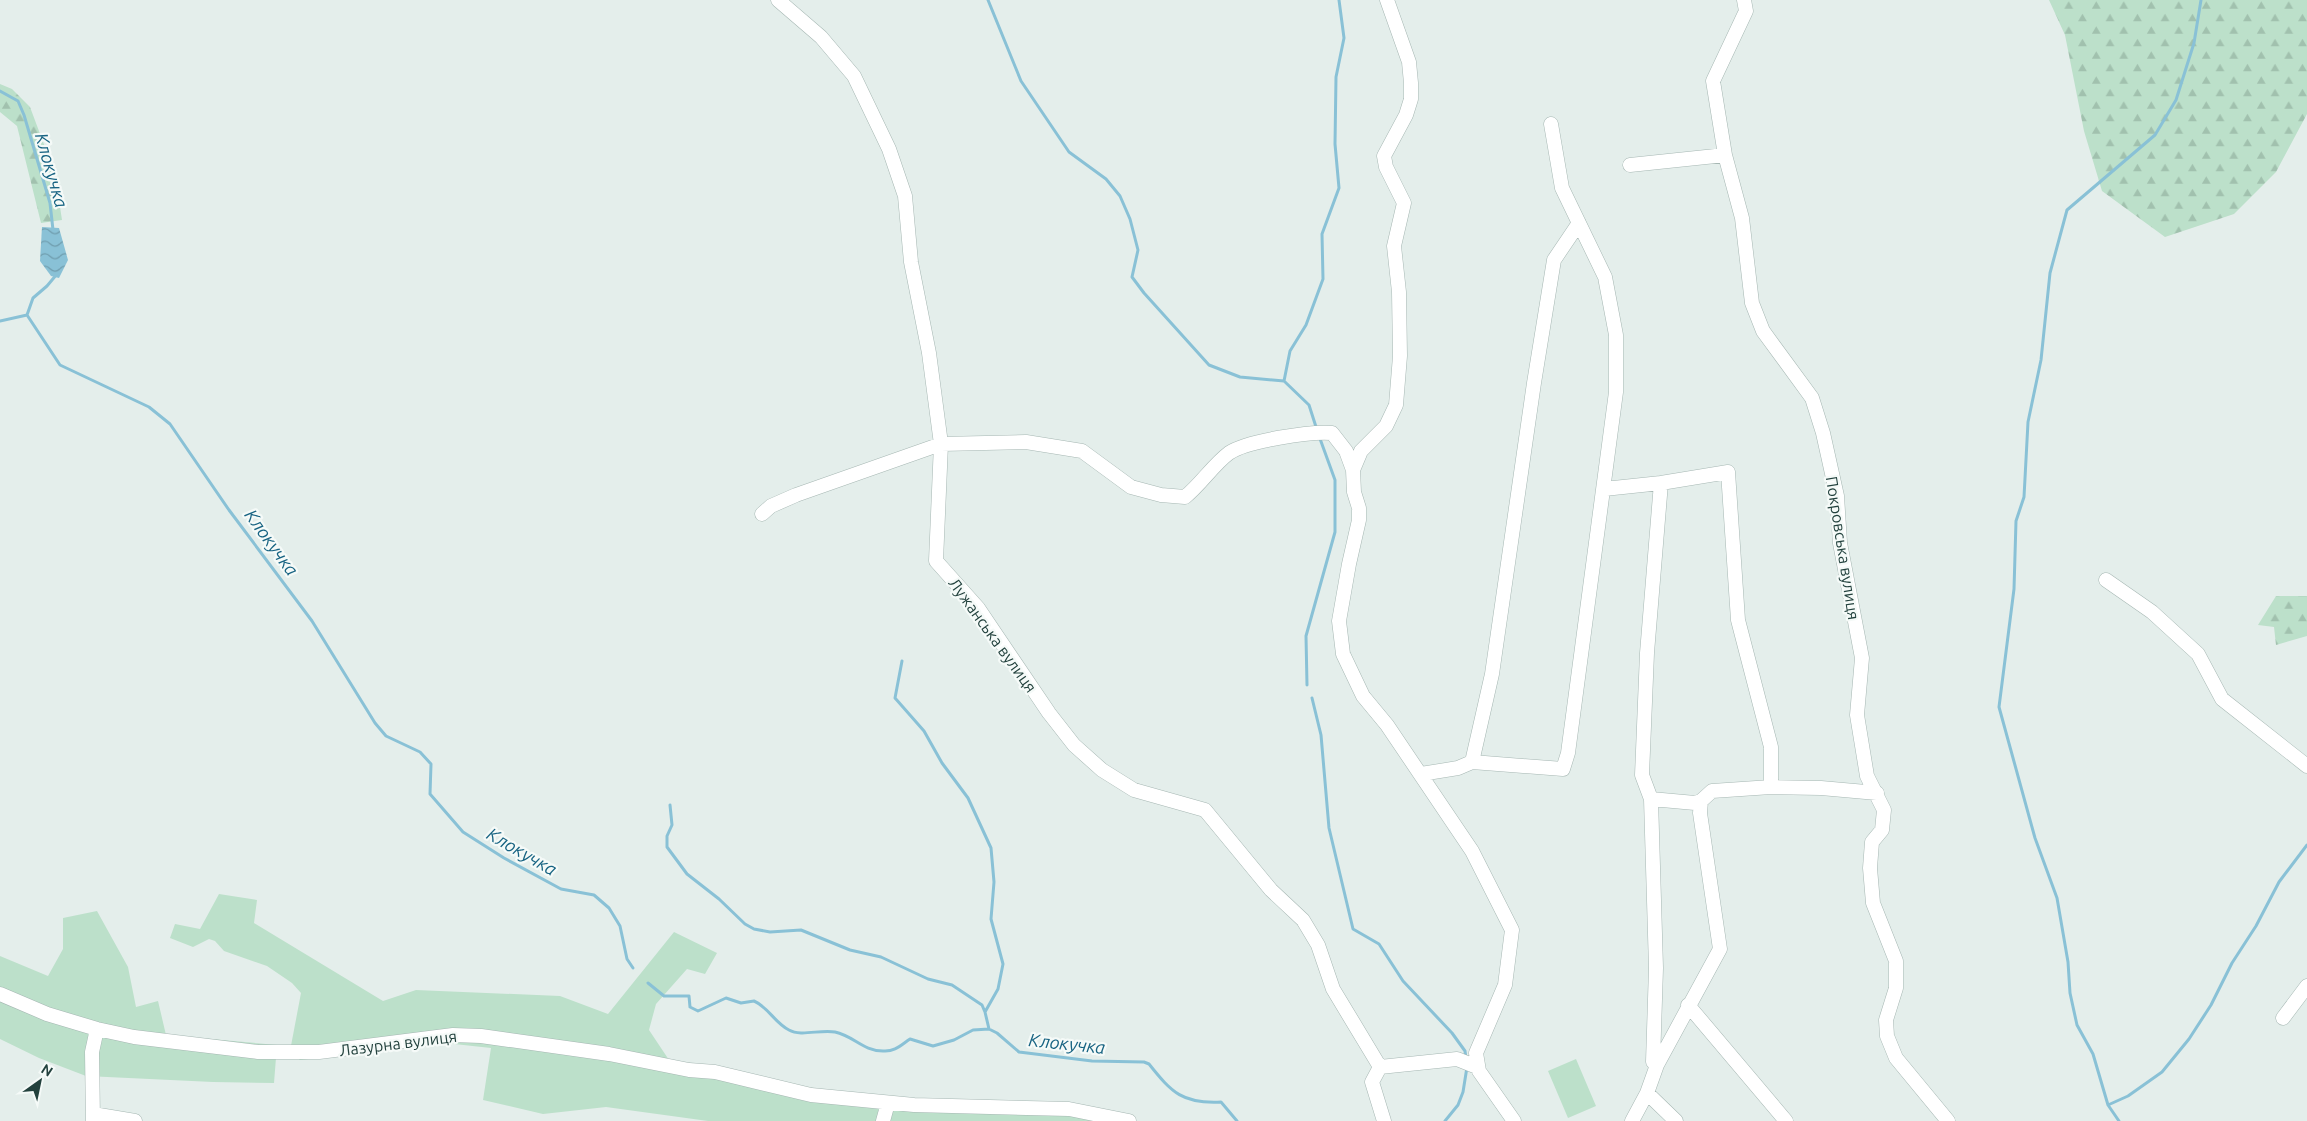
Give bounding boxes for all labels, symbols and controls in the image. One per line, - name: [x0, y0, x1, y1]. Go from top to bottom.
- water label: Клокучка: [32, 130, 72, 210]
- street label: Покровська вулиця: [1823, 475, 1863, 621]
- water label: Клокучка: [241, 505, 303, 579]
- street label: Лужанська вулиця: [945, 574, 1041, 696]
- water label: Клокучка: [484, 823, 561, 879]
- street label: Лазурна вулиця: [338, 1027, 458, 1059]
- water label: Клокучка: [1028, 1029, 1107, 1057]
- north arrow: [15, 1056, 65, 1106]
- text: N: [38, 1061, 56, 1080]

